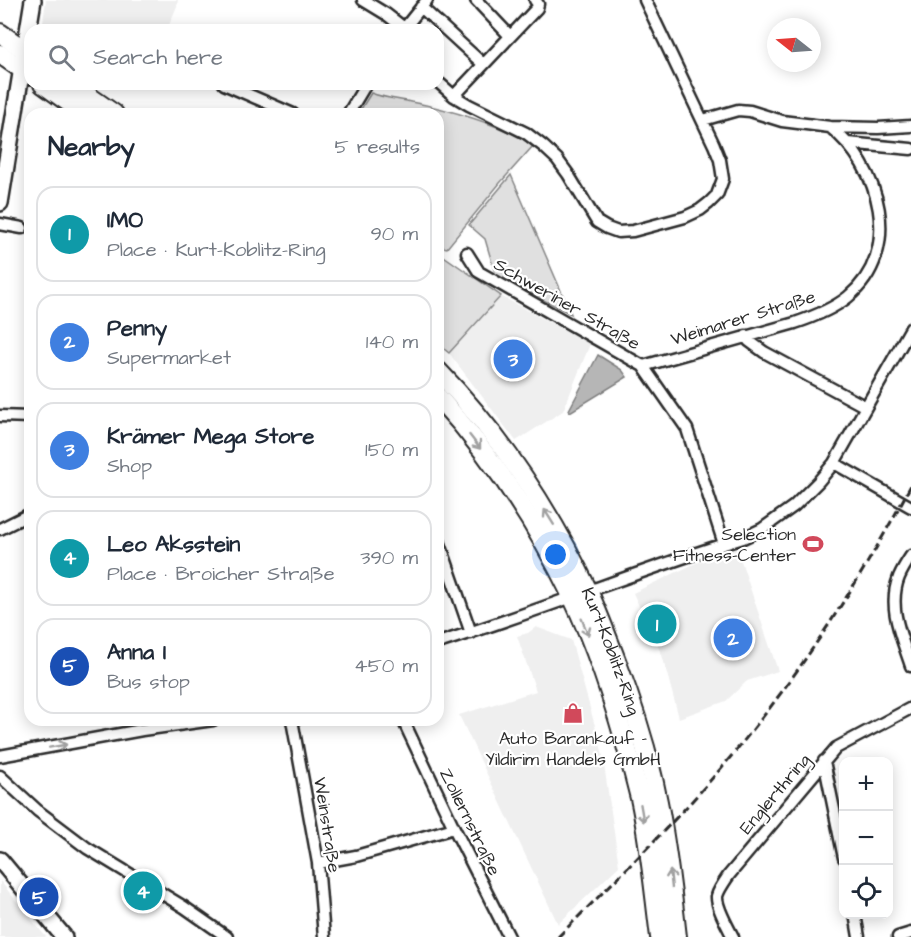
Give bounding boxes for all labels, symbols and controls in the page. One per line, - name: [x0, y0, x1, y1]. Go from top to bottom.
- north arrow: [767, 18, 821, 72]
- search box: [24, 24, 444, 90]
- icon: search: [45, 41, 78, 74]
- text: Search here: [93, 42, 223, 73]
- text: Nearby: [48, 129, 135, 165]
- text: 5 results: [335, 133, 420, 161]
- text: IMO: [107, 205, 143, 236]
- text: 1: [68, 220, 71, 248]
- text: 90 m: [370, 220, 418, 248]
- text: Place · Kurt-Koblitz-Ring: [107, 236, 326, 264]
- street label: Schweriner Straße: [489, 252, 645, 356]
- street label: Weimarer Straße: [668, 284, 819, 352]
- text: Penny: [107, 313, 167, 344]
- text: 2: [64, 328, 75, 356]
- text: 140 m: [366, 328, 418, 356]
- pin: 3: [494, 336, 532, 382]
- text: Supermarket: [107, 344, 231, 372]
- text: Krämer Mega Store: [107, 421, 315, 452]
- one-way arrow: [469, 434, 482, 450]
- text: 3: [64, 436, 75, 464]
- text: 150 m: [365, 436, 418, 464]
- text: Shop: [107, 452, 152, 480]
- one-way arrow: [543, 509, 556, 526]
- place label: Selection Fitness-Center: [673, 522, 796, 568]
- text: Leo Aksstein: [107, 529, 240, 560]
- sports icon: Selection Fitness-Center: [801, 532, 825, 556]
- your location: [541, 540, 570, 569]
- text: 4: [63, 544, 76, 572]
- text: 390 m: [360, 544, 418, 572]
- text: Place · Broicher Straße: [107, 560, 335, 588]
- street label: Kurt-Koblitz-Ring: [575, 583, 647, 719]
- pin: 1: [638, 602, 676, 646]
- pin: 2: [714, 616, 752, 660]
- one-way arrow: [580, 618, 591, 636]
- text: Anna I: [107, 637, 166, 668]
- text: 5: [62, 652, 77, 680]
- text: 450 m: [354, 652, 418, 680]
- text: Bus stop: [107, 668, 190, 696]
- shop icon: Auto Barankauf - Yildirim Handels GmbH: [561, 701, 585, 725]
- place label: Auto Barankauf - Yildirim Handels GmbH: [485, 726, 661, 772]
- one-way arrow: [47, 740, 67, 751]
- street label: Englerthring: [734, 748, 817, 840]
- map controls: [839, 757, 893, 919]
- button: +: [839, 757, 893, 811]
- street label: Zollernstraße: [433, 764, 507, 880]
- street label: Weinstraße: [307, 775, 347, 875]
- one-way arrow: [637, 803, 648, 823]
- button: −: [839, 811, 893, 865]
- button: locate: [839, 865, 893, 919]
- pin: 4: [124, 868, 162, 914]
- one-way arrow: [665, 869, 676, 889]
- pin: 5: [20, 874, 58, 920]

